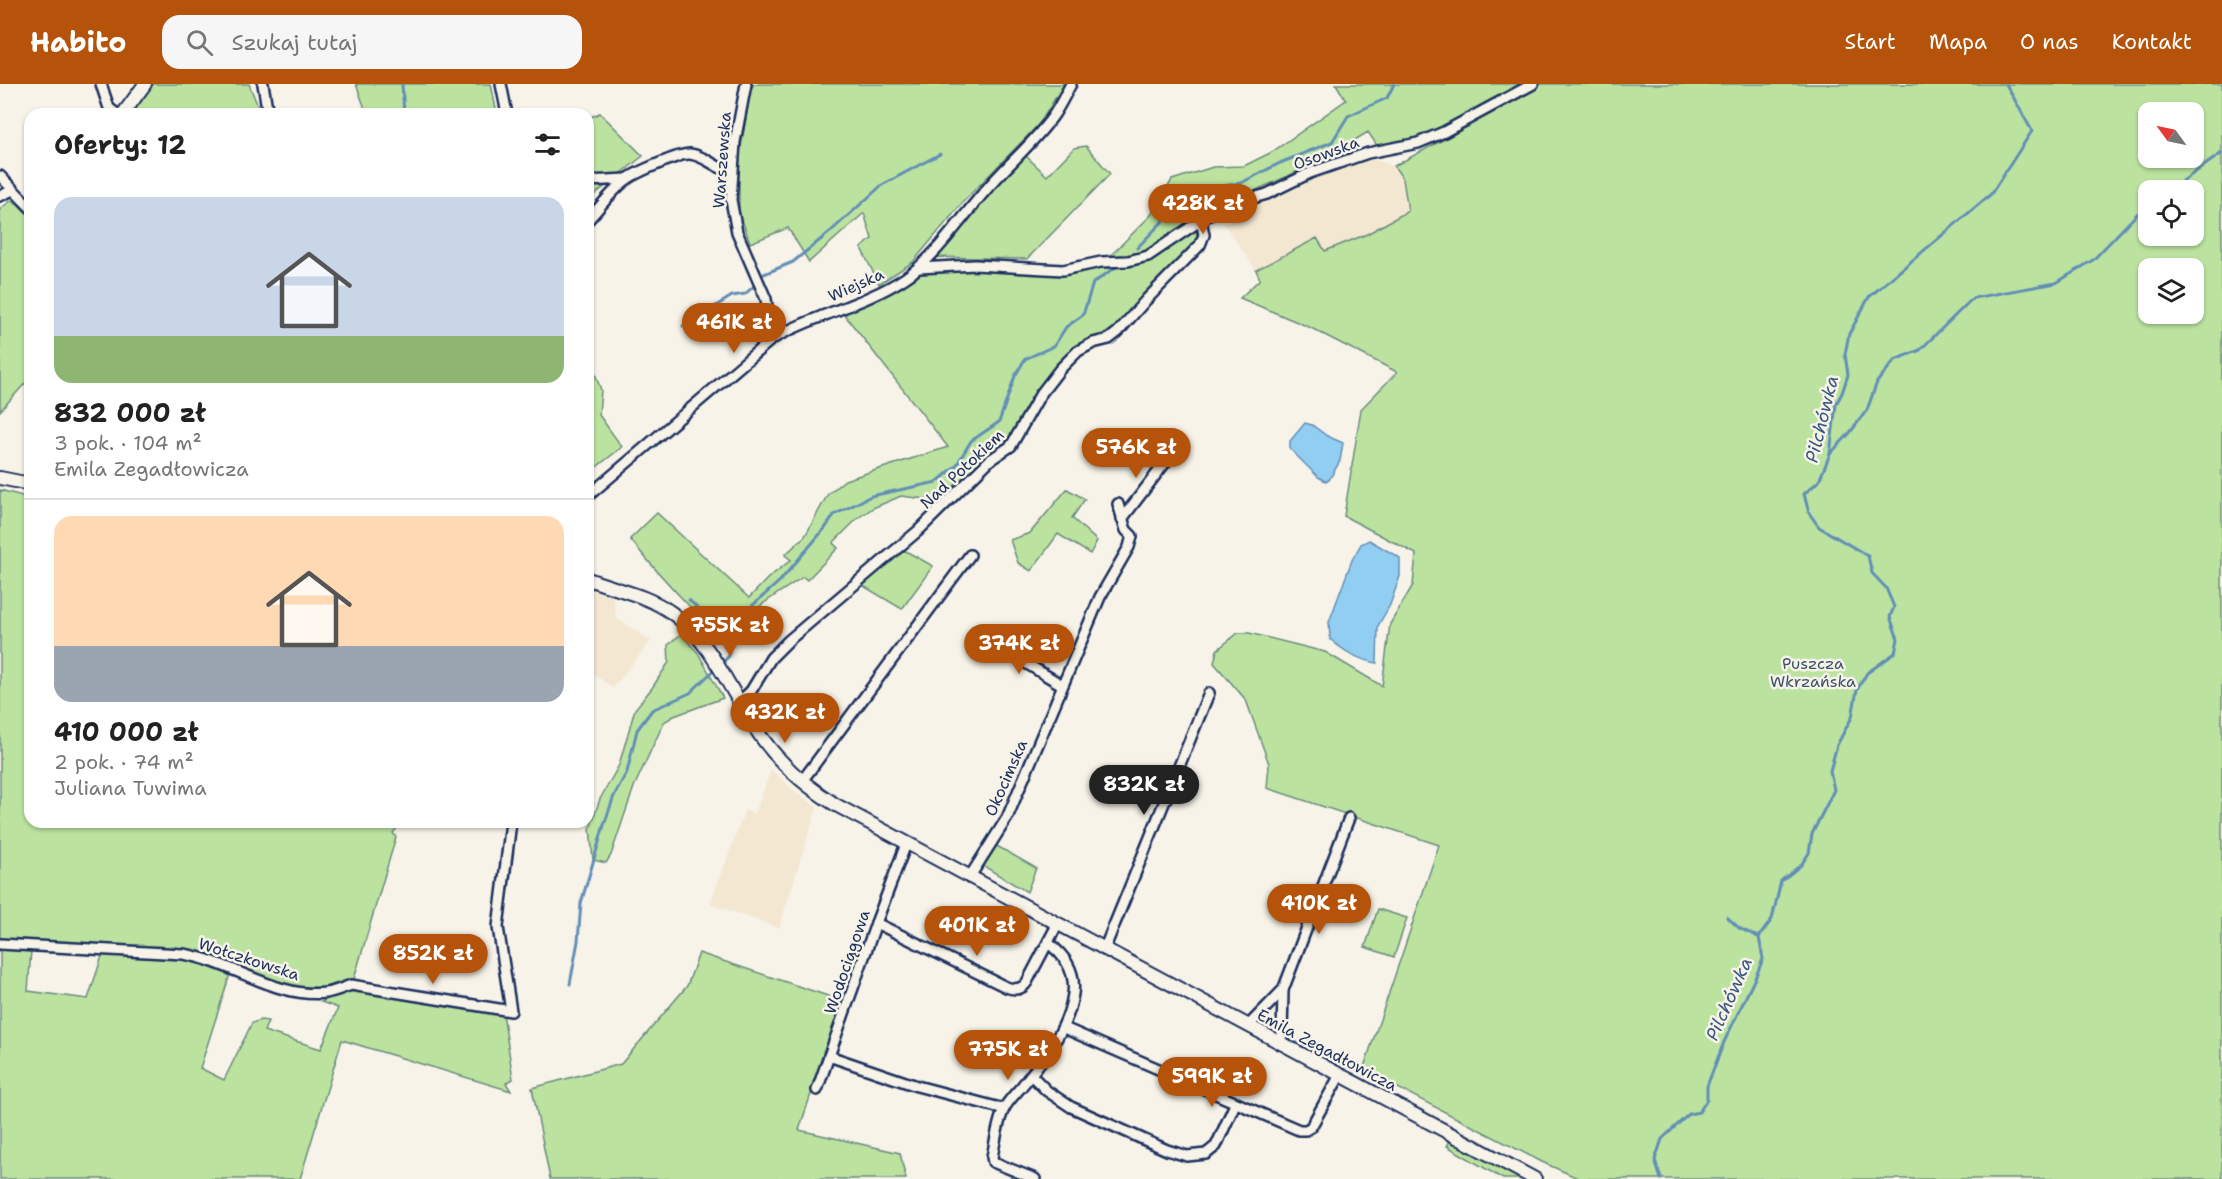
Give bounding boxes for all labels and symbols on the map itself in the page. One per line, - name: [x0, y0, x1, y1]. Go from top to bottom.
- north arrow: [2138, 102, 2204, 168]
- street label: Warszewska: [708, 111, 736, 209]
- street label: Osowska: [1290, 131, 1362, 175]
- pin: 428K zł: [1148, 184, 1258, 235]
- street label: Wiejska: [825, 263, 887, 307]
- pin: 461K zł: [679, 303, 789, 354]
- water label: Pilchówka: [1800, 373, 1844, 465]
- street label: Nad Potokiem: [916, 425, 1009, 513]
- pin: 576K zł: [1081, 428, 1191, 479]
- pin: 755K zł: [675, 606, 785, 657]
- pin: 374K zł: [964, 624, 1074, 675]
- park label: Puszcza Wkrzańska: [1770, 653, 1856, 692]
- pin: 432K zł: [730, 693, 840, 744]
- street label: Okocimska: [980, 736, 1032, 819]
- pin: 832K zł: [1089, 765, 1199, 816]
- pin: 410K zł: [1264, 884, 1374, 935]
- pin: 401K zł: [922, 906, 1032, 957]
- street label: Wodociągowa: [819, 907, 875, 1017]
- street label: Wołczkowska: [196, 933, 302, 985]
- pin: 852K zł: [378, 934, 488, 985]
- water label: Pilchówka: [1700, 954, 1758, 1044]
- street label: Emila Zegadłowicza: [1253, 1004, 1401, 1096]
- pin: 775K zł: [953, 1030, 1063, 1081]
- pin: 599K zł: [1157, 1057, 1267, 1108]

